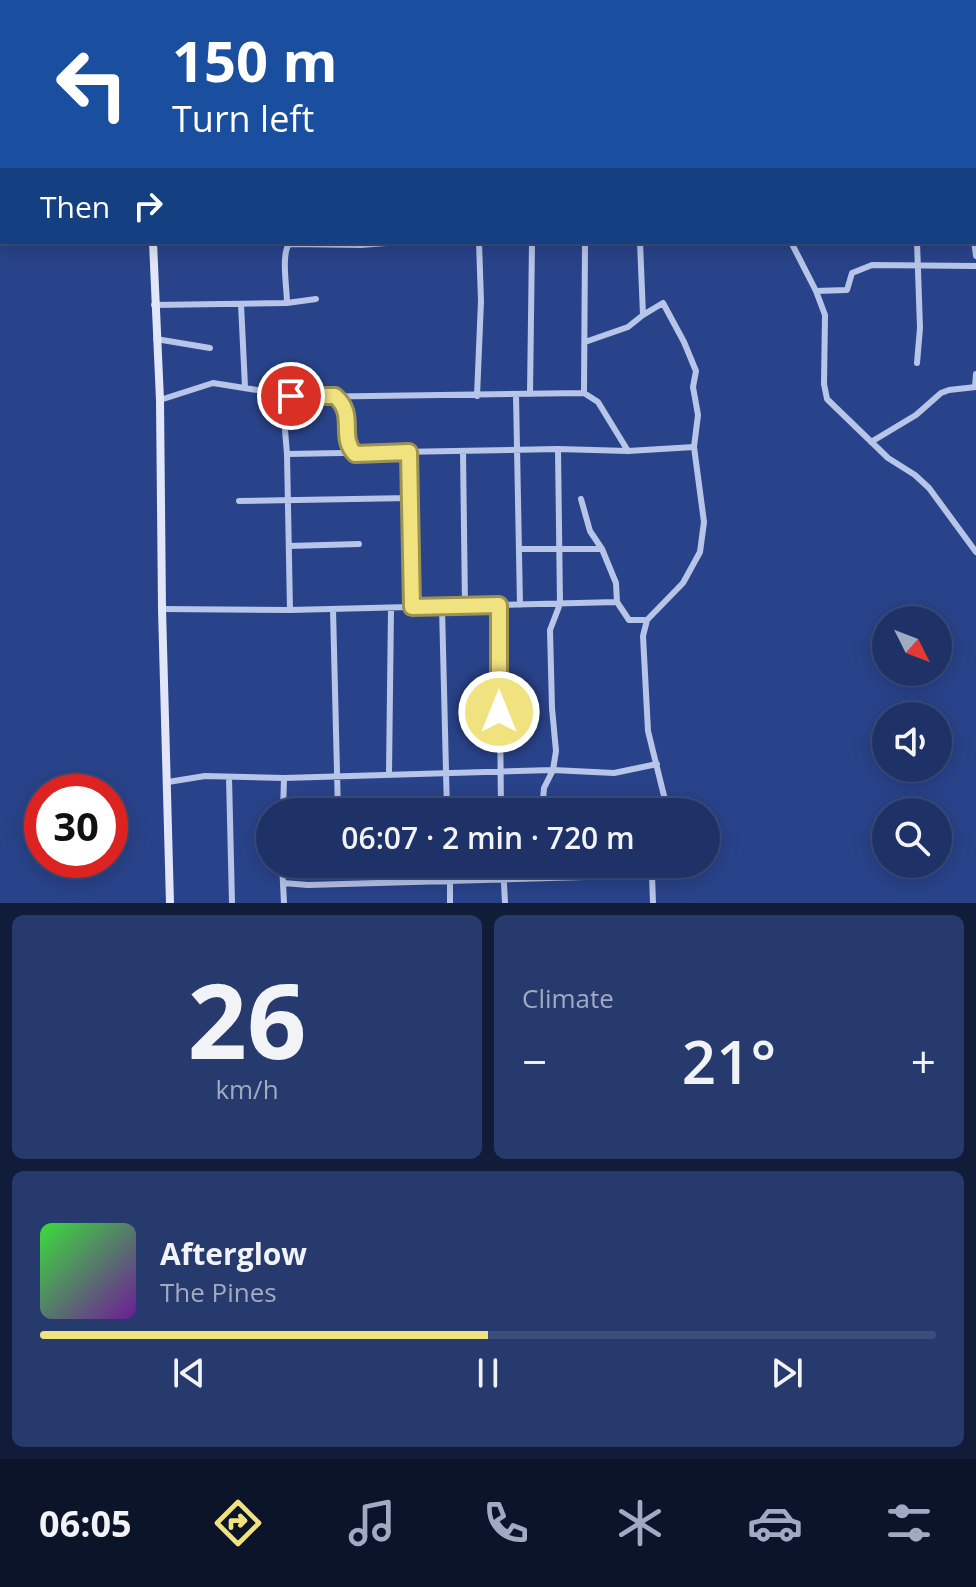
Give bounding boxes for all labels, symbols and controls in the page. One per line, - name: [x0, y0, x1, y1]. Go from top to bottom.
- text: 150 m: [172, 22, 338, 98]
- icon: left: [40, 32, 144, 136]
- text: Turn left: [172, 94, 314, 143]
- icon: right: [126, 184, 170, 228]
- text: Then: [40, 186, 110, 227]
- pin: [257, 362, 325, 430]
- icon: arrive: [269, 374, 313, 418]
- north arrow: [872, 606, 952, 686]
- map controls: [872, 606, 952, 878]
- position arrow: [457, 670, 541, 754]
- button: sound: [872, 702, 952, 782]
- speed limit sign: 30: [24, 774, 128, 878]
- button: search: [872, 798, 952, 878]
- text: 06:07 · 2 min · 720 m: [341, 817, 635, 858]
- text: 26: [188, 948, 306, 1089]
- text: Climate: [522, 980, 614, 1016]
- text: 21°: [682, 1020, 776, 1102]
- text: −: [522, 1031, 547, 1091]
- text: +: [911, 1031, 936, 1091]
- text: km/h: [215, 1071, 279, 1107]
- text: Afterglow: [160, 1233, 307, 1274]
- text: The Pines: [160, 1274, 277, 1310]
- icon: previous: [167, 1351, 211, 1395]
- icon: pause: [466, 1351, 510, 1395]
- icon: next: [765, 1351, 809, 1395]
- icon: directions: [210, 1495, 266, 1551]
- icon: music: [344, 1495, 400, 1551]
- icon: phone: [478, 1495, 534, 1551]
- icon: climate: [612, 1495, 668, 1551]
- icon: car: [747, 1495, 803, 1551]
- icon: filters: [881, 1495, 937, 1551]
- text: 06:05: [39, 1499, 132, 1548]

